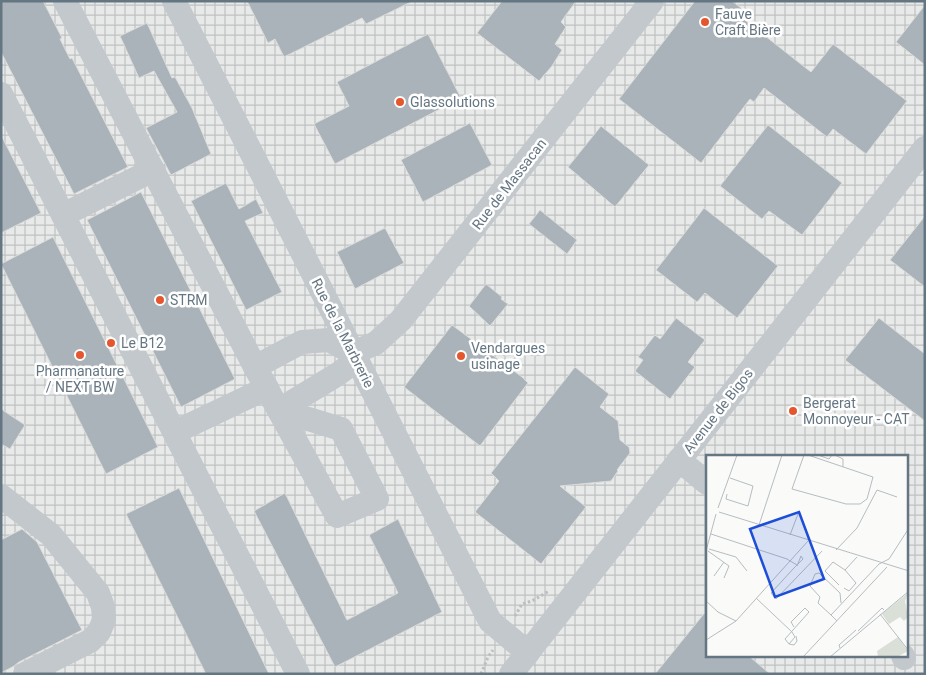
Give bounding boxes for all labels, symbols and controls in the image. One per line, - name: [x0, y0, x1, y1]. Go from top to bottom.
- place label: Fauve Craft Bière: [715, 6, 781, 38]
- marker: Fauve Craft Bière: [699, 16, 711, 28]
- place label: Glassolutions: [410, 94, 495, 110]
- marker: Glassolutions: [394, 96, 406, 108]
- street label: Rue de Massacan: [469, 135, 549, 233]
- street label: Rue de la Marbrerie: [308, 276, 378, 390]
- place label: STRM: [170, 292, 208, 308]
- marker: STRM: [154, 294, 166, 306]
- place label: Le B12: [121, 335, 164, 351]
- marker: Le B12: [105, 337, 117, 349]
- place label: Vendargues usinage: [471, 340, 545, 372]
- marker: Pharmanature / NEXT BW: [74, 349, 86, 361]
- marker: Vendargues usinage: [455, 350, 467, 362]
- place label: Pharmanature / NEXT BW: [36, 363, 124, 395]
- street label: Avenue de Bigos: [680, 365, 756, 457]
- place label: Bergerat Monnoyeur - CAT: [803, 395, 910, 427]
- marker: Bergerat Monnoyeur - CAT: [787, 405, 799, 417]
- inset map: [706, 455, 908, 658]

